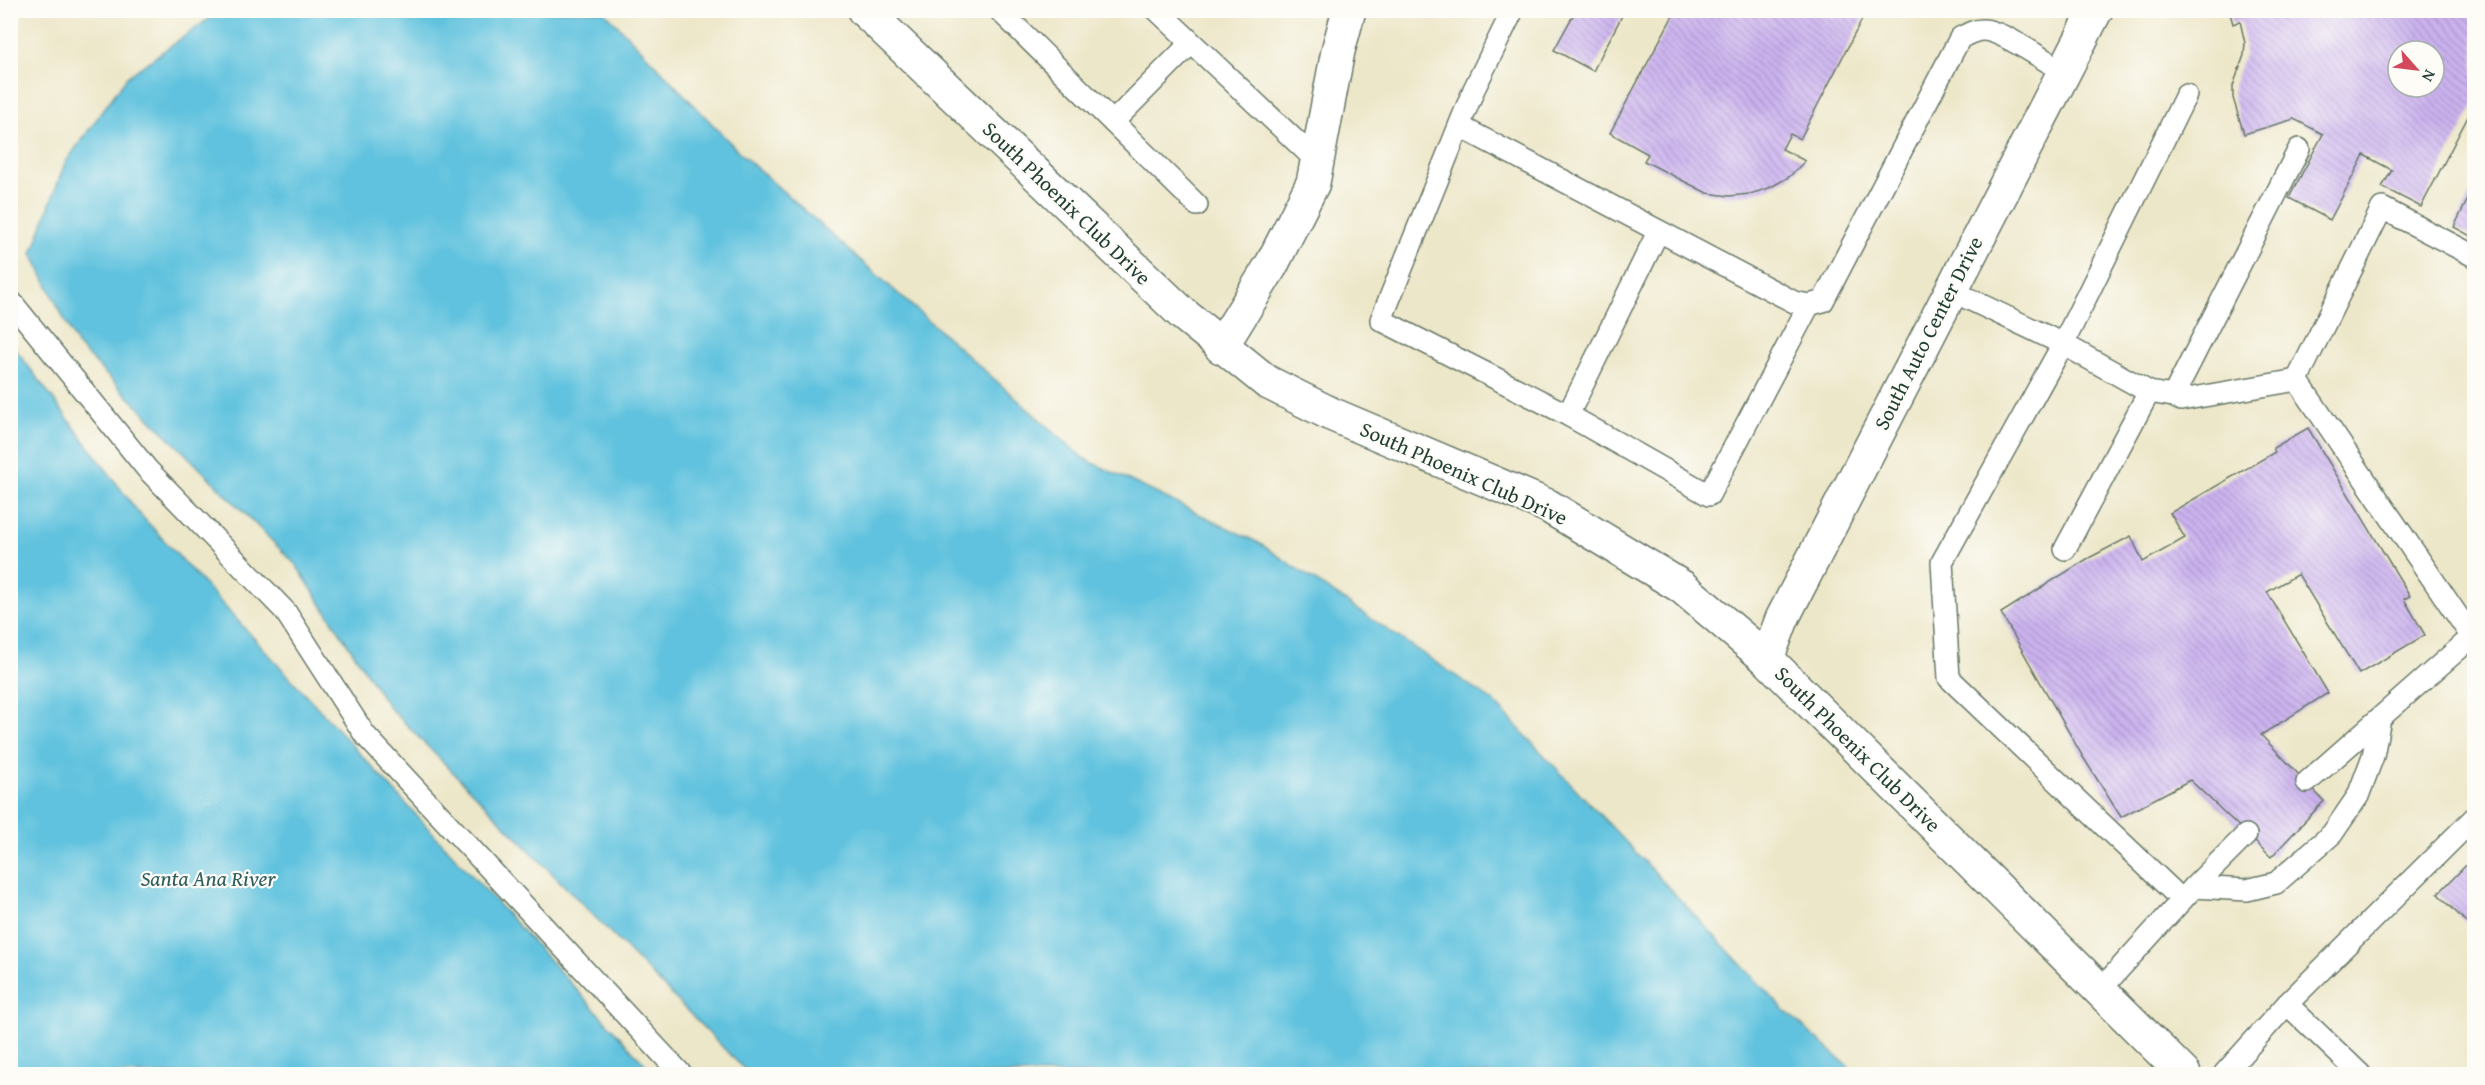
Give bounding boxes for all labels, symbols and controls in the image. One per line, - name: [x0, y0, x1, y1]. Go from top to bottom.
- north arrow: [2386, 39, 2446, 99]
- text: N: [2416, 66, 2442, 87]
- street label: South Phoenix Club Drive: [976, 114, 1158, 292]
- street label: South Auto Center Drive: [1866, 231, 1990, 435]
- street label: South Phoenix Club Drive: [1355, 413, 1573, 533]
- street label: South Phoenix Club Drive: [1768, 659, 1948, 839]
- water label: Santa Ana River: [140, 862, 276, 894]

